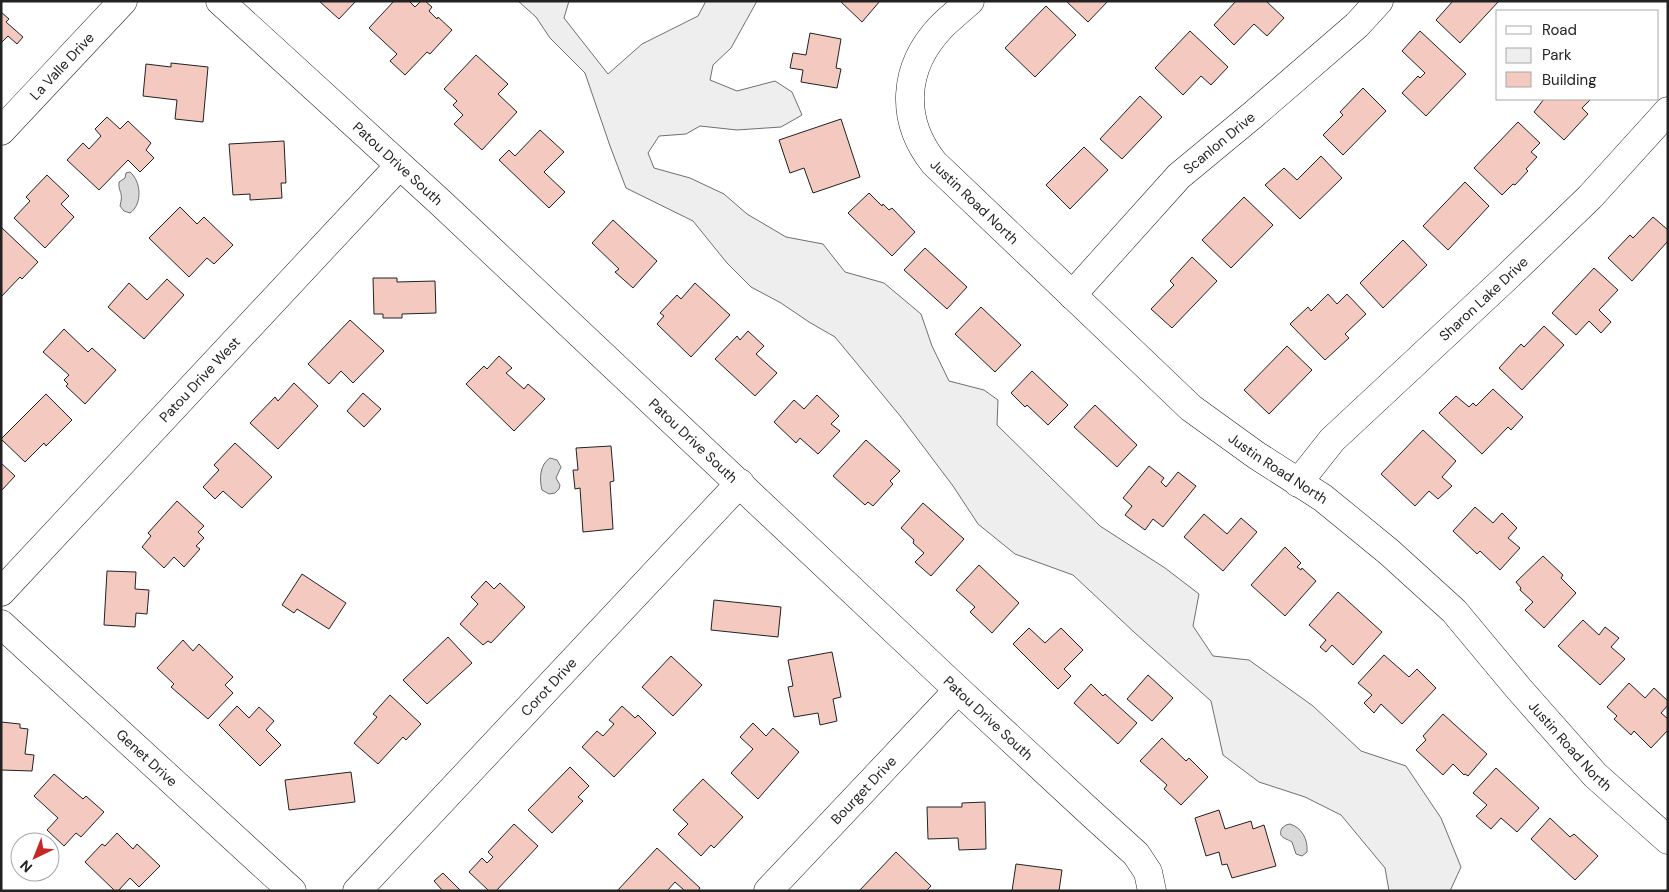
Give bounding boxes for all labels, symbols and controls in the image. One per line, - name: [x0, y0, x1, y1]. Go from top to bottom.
- legend: [1496, 10, 1659, 100]
- text: Road: [1542, 20, 1577, 40]
- street label: La Valle Drive: [26, 29, 98, 104]
- text: Park: [1542, 45, 1572, 65]
- text: Building: [1542, 70, 1597, 90]
- street label: Scanlon Drive: [1179, 108, 1259, 178]
- street label: Patou Drive South: [349, 118, 447, 209]
- street label: Justin Road North: [927, 155, 1023, 248]
- street label: Sharon Lake Drive: [1435, 253, 1532, 345]
- street label: Patou Drive West: [155, 333, 244, 426]
- street label: Patou Drive South: [645, 394, 742, 487]
- street label: Justin Road North: [1225, 429, 1331, 508]
- street label: Corot Drive: [517, 654, 580, 720]
- street label: Patou Drive South: [940, 672, 1037, 764]
- street label: Justin Road North: [1525, 697, 1616, 795]
- street label: Genet Drive: [113, 725, 181, 790]
- street label: Bourget Drive: [827, 752, 900, 828]
- north arrow: [10, 832, 60, 882]
- text: N: [16, 856, 36, 877]

